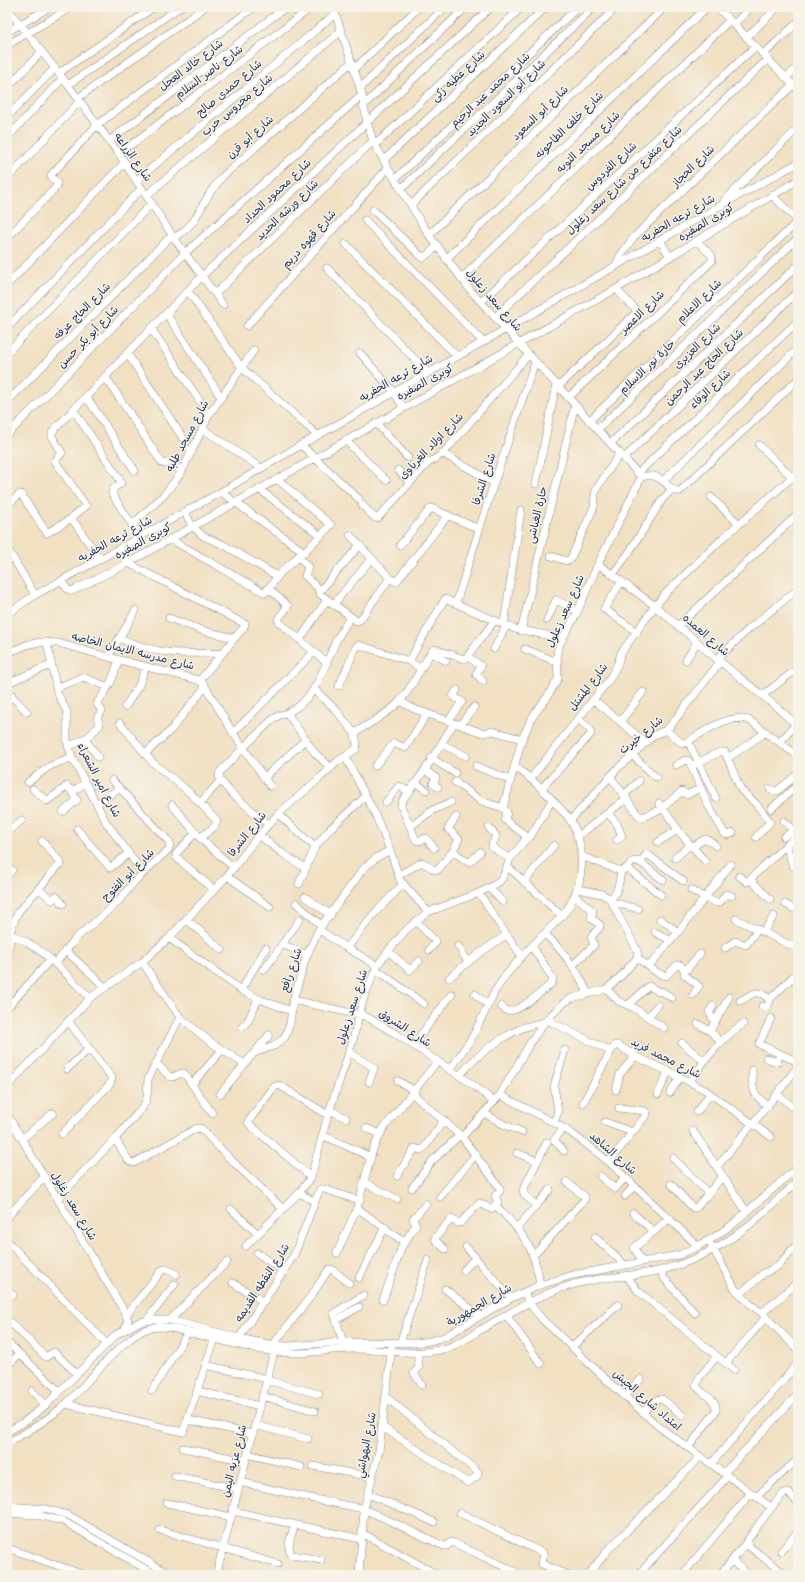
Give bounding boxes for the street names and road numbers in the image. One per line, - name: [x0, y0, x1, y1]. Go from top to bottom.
- street label: شارع خالد العجل: [156, 36, 227, 95]
- street label: شارع ناصر السلام: [172, 41, 247, 103]
- street label: شارع عطيه زكى: [428, 47, 489, 106]
- street label: شارع محمد عبد الرحيم: [447, 49, 534, 132]
- street label: شارع حمدى صالح: [193, 56, 266, 121]
- street label: شارع أبو السعود الجديد: [464, 57, 548, 139]
- street label: شارع محروس حرب: [198, 71, 277, 140]
- street label: شارع أبو السعود: [509, 83, 571, 143]
- street label: شارع خلف الطاحونه: [531, 88, 607, 162]
- street label: شارع مسجد التوبه: [553, 108, 624, 177]
- street label: شارع أبو قرن: [223, 112, 277, 163]
- street label: شارع متفرع من شارع سعد زغلول: [563, 122, 686, 239]
- street label: شارع الزراعه: [110, 130, 155, 185]
- street label: شارع الفردوس: [582, 138, 641, 194]
- street label: شارع الحجاز: [667, 142, 719, 192]
- street label: شارع محمود الحداد: [240, 155, 315, 227]
- street label: شارع ورشه الحديد: [252, 176, 322, 245]
- street label: شارع ترعه الحفريه: [638, 191, 718, 246]
- street label: كوبرى الصفيره: [675, 199, 737, 245]
- street label: شارع قهوه دريم: [278, 206, 340, 272]
- street label: شارع سعد زعلول: [462, 266, 525, 335]
- street label: شارع الاعلام: [673, 276, 726, 327]
- street label: شارع الحاج عرفه: [50, 279, 115, 344]
- street label: شارع الاعصر: [616, 287, 668, 339]
- street label: شارع أبو بكر حسن: [54, 302, 122, 372]
- street label: شارع العزيرى: [670, 320, 724, 373]
- street label: شارع الحاج عبد الرحمن: [661, 325, 747, 409]
- street label: حارة نور الاسلام: [616, 336, 679, 398]
- street label: شارع ترعه الحفريه: [356, 351, 436, 406]
- street label: كوبرى الصفيره: [394, 360, 456, 404]
- street label: شارع الوفاء: [686, 366, 735, 413]
- street label: شارع مسجد طلبه: [162, 398, 213, 475]
- street label: شارع اولاد الغرباوى: [395, 409, 467, 483]
- street label: شارع الشرفا: [469, 451, 500, 507]
- street label: حارة الغباشى: [523, 485, 551, 545]
- street label: شارع ترعه الحفريه: [75, 512, 155, 566]
- street label: كوبرى الصفيره: [112, 519, 174, 563]
- street label: شارع سعد زعلول: [542, 572, 589, 650]
- street label: شارع العمده: [679, 611, 733, 660]
- street label: شارع مدرسه الايمان الخاصه: [70, 628, 196, 674]
- street label: شارع المشتل: [565, 660, 612, 715]
- street label: شارع خيرت: [616, 713, 667, 758]
- street label: شارع امير الشعراء: [73, 740, 124, 820]
- street label: شارع الشرفا: [224, 808, 271, 860]
- street label: شارع أبو الفتوح: [98, 845, 158, 905]
- street label: شارع رافع: [276, 946, 306, 994]
- street label: شارع سعد زعلول: [333, 967, 372, 1047]
- street label: شارع الشروق: [375, 1006, 434, 1051]
- street label: شارع محمد فريد: [628, 1034, 703, 1083]
- street label: شارع الشاهد: [585, 1128, 640, 1179]
- street label: شارع سعد زغلول: [47, 1169, 100, 1244]
- street label: شارع النقطه القديمه: [231, 1241, 294, 1326]
- street label: شارع الجمهورية: [444, 1280, 515, 1331]
- street label: امتداد شارع الجيش: [609, 1366, 684, 1435]
- street label: شارع البهواشي: [352, 1411, 383, 1480]
- street label: شارع عزبه اليمن: [218, 1423, 251, 1499]

